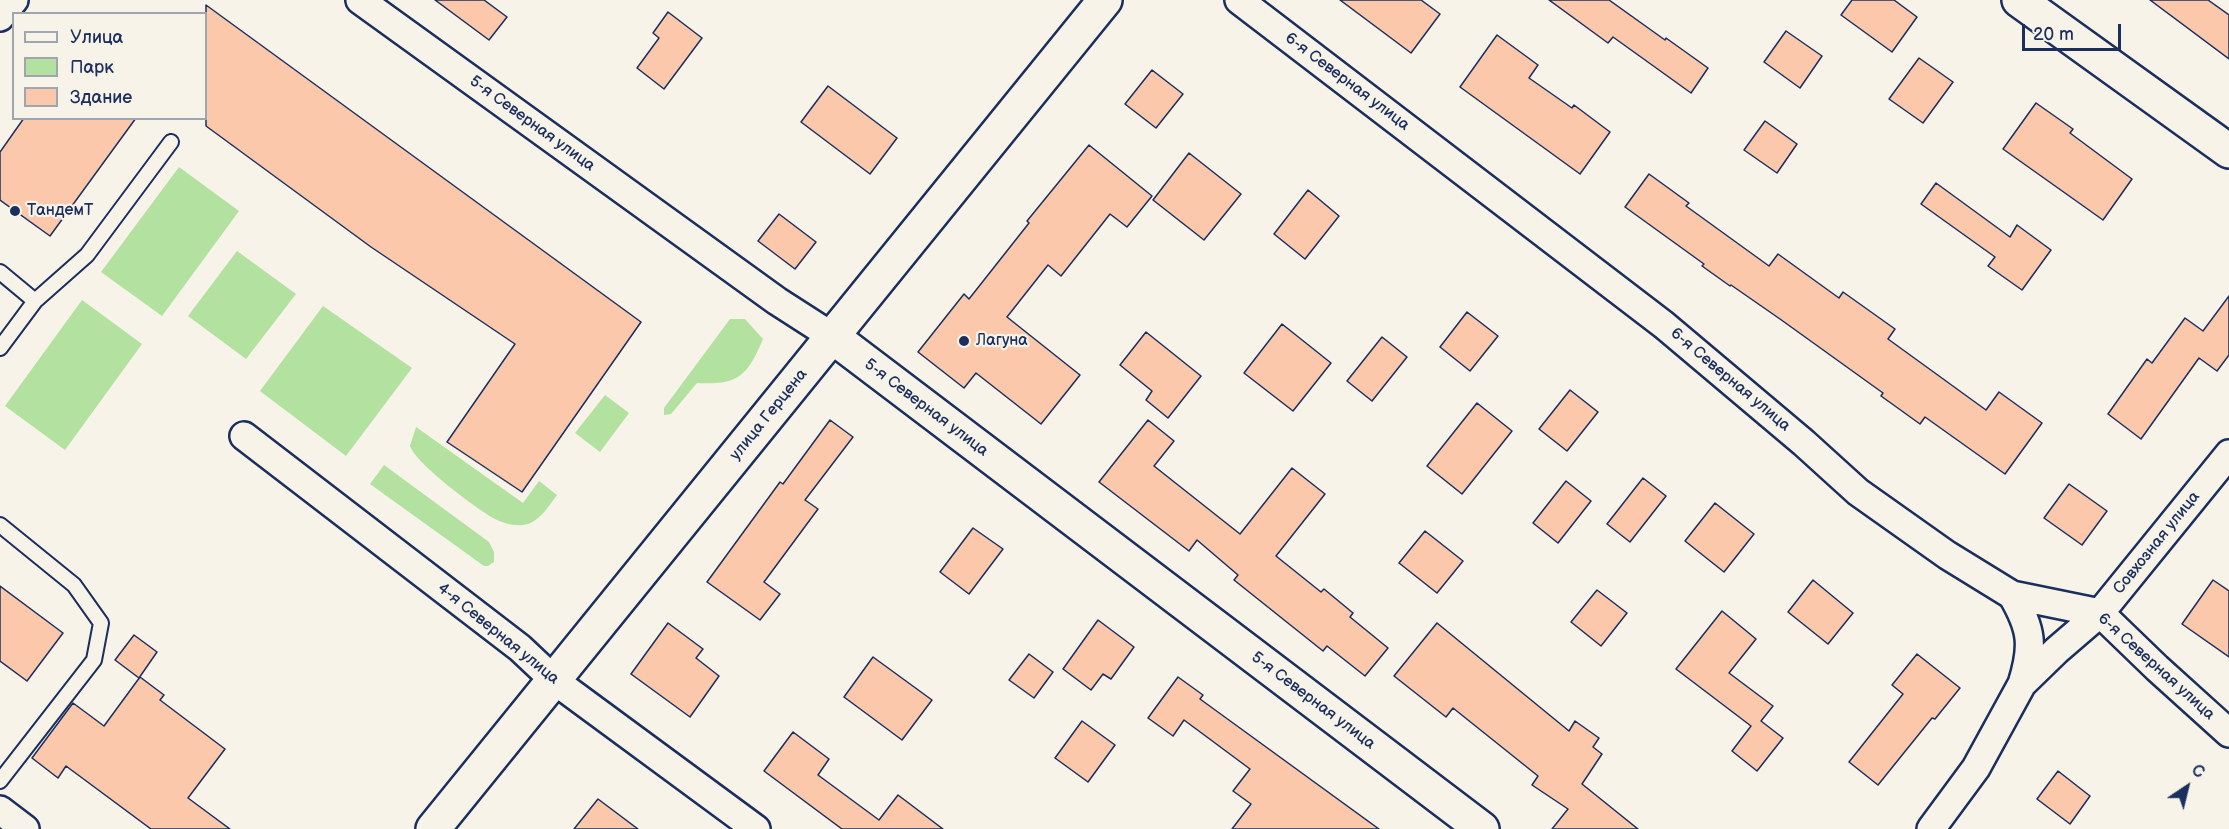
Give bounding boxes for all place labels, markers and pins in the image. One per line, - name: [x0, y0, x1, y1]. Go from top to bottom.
- place label: ТандемТ: [27, 201, 93, 221]
- marker: ТандемТ: [8, 204, 22, 218]
- place label: Лагуна: [976, 331, 1028, 351]
- marker: Лагуна: [957, 334, 971, 348]

